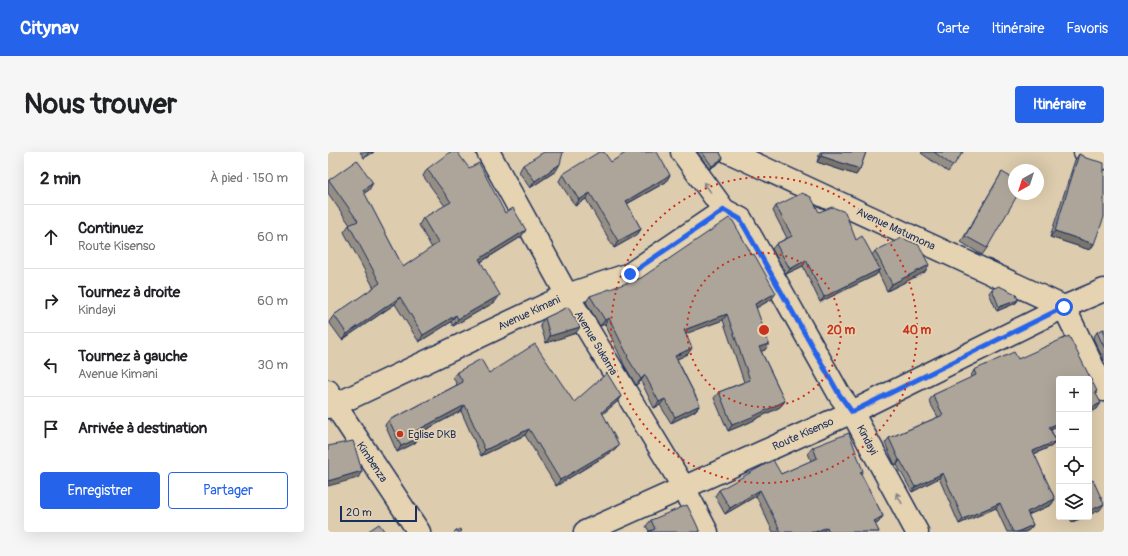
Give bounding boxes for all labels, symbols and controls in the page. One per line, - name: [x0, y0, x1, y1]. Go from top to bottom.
- text: Citynav: [20, 16, 79, 40]
- text: Carte: [937, 20, 969, 37]
- text: Itinéraire: [991, 20, 1044, 37]
- text: Favoris: [1066, 20, 1108, 37]
- button: Itinéraire: [1015, 86, 1104, 123]
- text: Nous trouver: [24, 87, 177, 122]
- north arrow: [1008, 164, 1044, 200]
- text: 2 min: [40, 168, 81, 189]
- text: À pied · 150 m: [210, 170, 288, 186]
- one-way arrow: [703, 182, 711, 193]
- street label: Avenue Matumona: [855, 205, 937, 253]
- text: Continuez: [78, 219, 143, 238]
- icon: ahead: [40, 226, 62, 248]
- text: 60 m: [257, 229, 288, 245]
- text: Route Kisenso: [78, 238, 156, 254]
- route end: [621, 265, 639, 283]
- text: Tournez à droite: [78, 283, 180, 302]
- icon: right: [40, 290, 62, 312]
- text: 60 m: [257, 293, 288, 309]
- street label: Avenue Kimani: [496, 293, 562, 333]
- route start: [1055, 298, 1073, 316]
- text: Kindayi: [78, 302, 116, 318]
- street label: Avenue Sukama: [572, 308, 620, 378]
- centre of rings: [757, 323, 771, 337]
- text: 20 m: [827, 323, 855, 338]
- text: 40 m: [902, 323, 932, 338]
- text: Tournez à gauche: [78, 347, 188, 366]
- icon: left: [40, 354, 62, 376]
- text: 30 m: [258, 357, 288, 373]
- text: Avenue Kimani: [78, 366, 158, 382]
- map controls: [1056, 376, 1092, 520]
- button: +: [1056, 376, 1092, 412]
- button: −: [1056, 412, 1092, 448]
- street label: Route Kisenso: [770, 415, 836, 453]
- icon: arrive: [40, 418, 62, 440]
- text: Arrivée à destination: [78, 419, 207, 438]
- street label: Kindayi: [854, 423, 880, 457]
- place label: Eglise DKB: [408, 428, 456, 441]
- marker: Eglise DKB: [395, 429, 405, 439]
- street label: Kimbenza: [354, 439, 390, 485]
- button: locate: [1056, 448, 1092, 484]
- button: Enregistrer: [40, 472, 160, 509]
- button: Partager: [168, 472, 288, 509]
- button: layers: [1056, 484, 1092, 520]
- one-way arrow: [894, 492, 902, 504]
- scale bar: [340, 504, 417, 523]
- text: 20 m: [346, 506, 372, 519]

